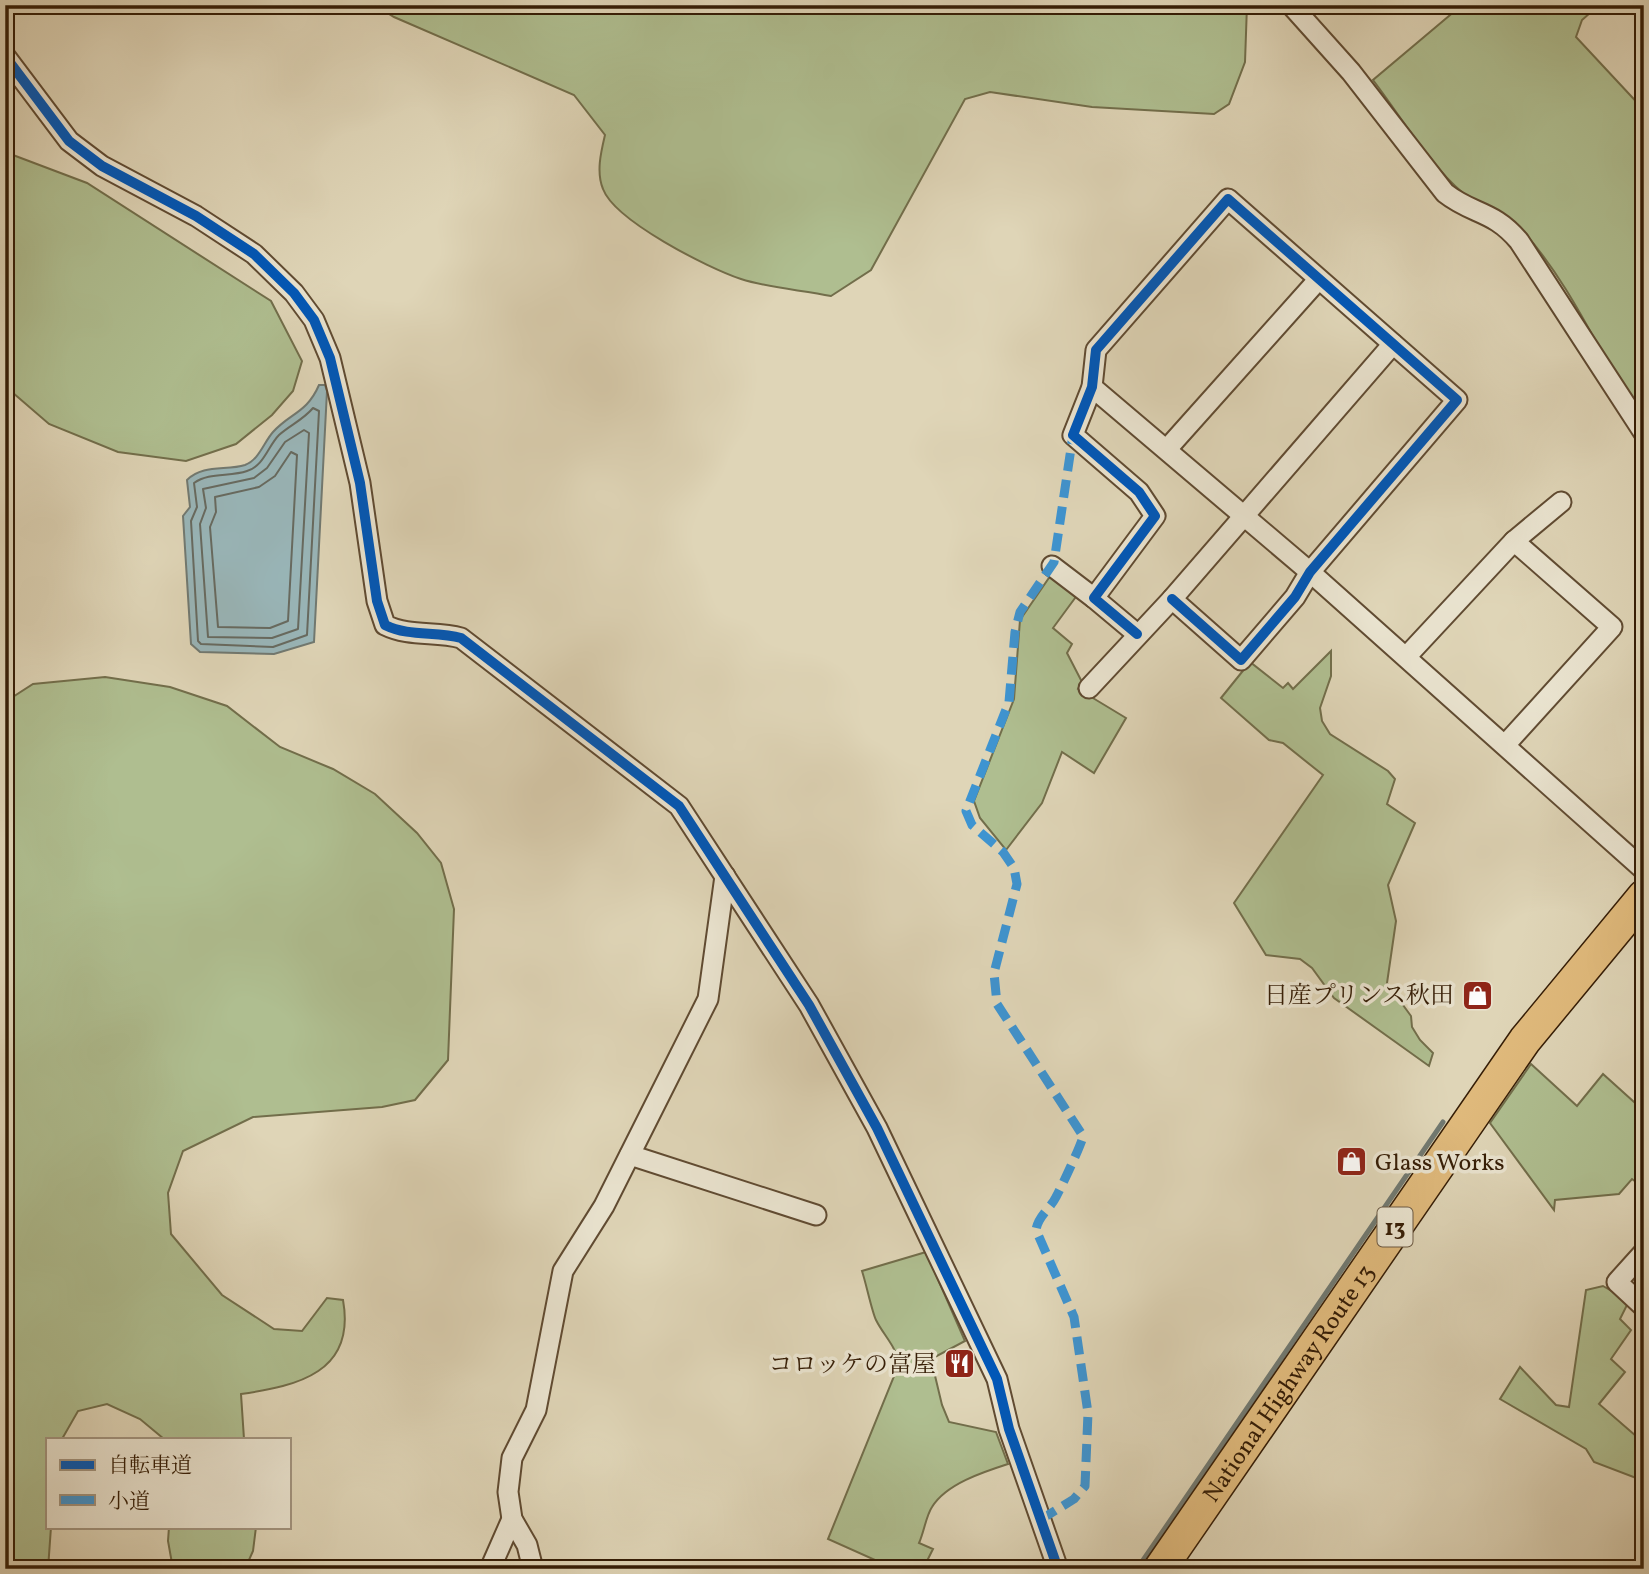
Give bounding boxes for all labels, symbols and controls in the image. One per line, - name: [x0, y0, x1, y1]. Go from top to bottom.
- shop icon: 日産プリンス秋田: [1460, 978, 1494, 1012]
- place label: 日産プリンス秋田: [1264, 980, 1454, 1014]
- shop icon: Glass Works: [1335, 1145, 1369, 1179]
- place label: Glass Works: [1375, 1147, 1505, 1181]
- road number: 13: [1378, 1208, 1412, 1246]
- street label: National Highway Route 13: [1196, 1258, 1384, 1510]
- restaurant icon: コロッケの富屋: [942, 1347, 976, 1381]
- place label: コロッケの富屋: [768, 1349, 936, 1383]
- legend: [46, 1438, 290, 1528]
- text: 自転車道: [108, 1452, 192, 1481]
- text: 小道: [108, 1488, 150, 1517]

